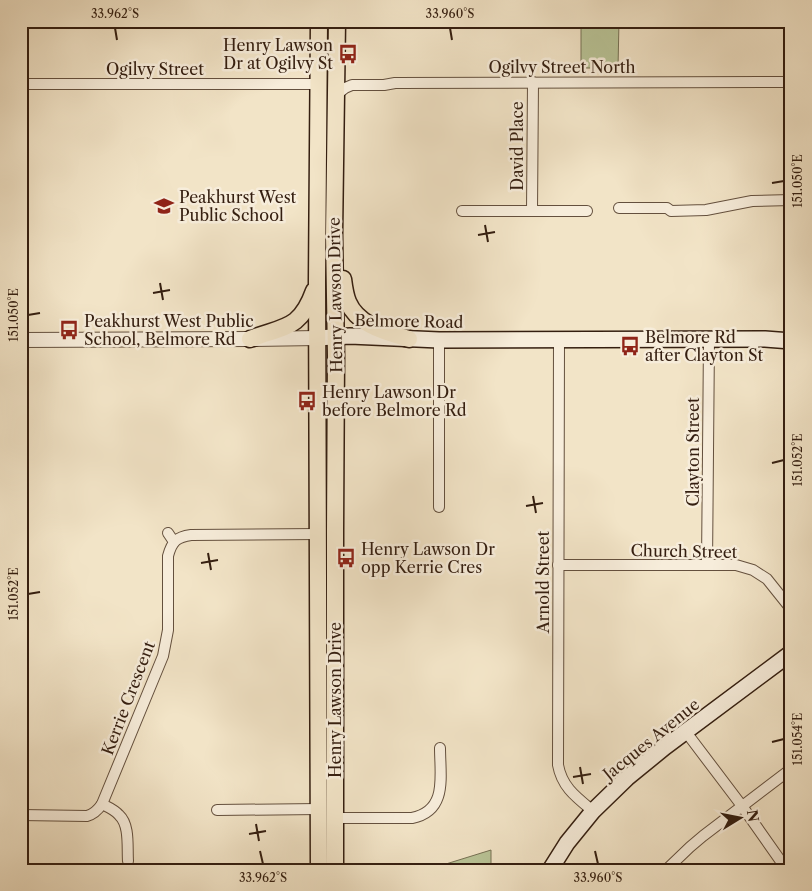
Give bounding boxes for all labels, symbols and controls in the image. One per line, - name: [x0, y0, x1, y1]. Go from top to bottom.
- text: 33.962°S: [91, 6, 139, 21]
- text: 33.960°S: [426, 6, 474, 21]
- place label: Henry Lawson Dr at Ogilvy St: [223, 35, 333, 73]
- bus stop icon: Henry Lawson Dr at Ogilvy St: [337, 43, 359, 65]
- street label: Ogilvy Street North: [488, 57, 636, 77]
- street label: Ogilvy Street: [106, 59, 204, 79]
- street label: David Place: [507, 101, 527, 191]
- text: 151.050°E: [790, 154, 805, 208]
- place label: Peakhurst West Public School: [179, 187, 297, 225]
- school or university icon: Peakhurst West Public School: [153, 195, 175, 217]
- street label: Henry Lawson Drive: [324, 217, 346, 373]
- text: 151.050°E: [6, 288, 21, 342]
- street label: Belmore Road: [354, 310, 464, 332]
- place label: Peakhurst West Public School, Belmore Rd: [84, 311, 254, 349]
- bus stop icon: Peakhurst West Public School, Belmore Rd: [58, 319, 80, 341]
- place label: Belmore Rd after Clayton St: [645, 327, 764, 365]
- bus stop icon: Belmore Rd after Clayton St: [619, 335, 641, 357]
- place label: Henry Lawson Dr before Belmore Rd: [322, 382, 467, 420]
- bus stop icon: Henry Lawson Dr before Belmore Rd: [296, 390, 318, 412]
- street label: Clayton Street: [683, 397, 703, 507]
- text: 151.052°E: [790, 434, 805, 486]
- street label: Arnold Street: [533, 530, 553, 634]
- place label: Henry Lawson Dr opp Kerrie Cres: [361, 539, 495, 577]
- street label: Church Street: [630, 540, 738, 562]
- bus stop icon: Henry Lawson Dr opp Kerrie Cres: [335, 547, 357, 569]
- text: 151.052°E: [6, 568, 21, 620]
- street label: Henry Lawson Drive: [325, 622, 345, 778]
- street label: Kerrie Crescent: [97, 638, 159, 758]
- street label: Jacques Avenue: [596, 694, 703, 786]
- text: 151.054°E: [790, 713, 805, 765]
- north arrow: [714, 794, 764, 844]
- text: N: [743, 808, 763, 823]
- text: 33.962°S: [239, 870, 287, 885]
- text: 33.960°S: [574, 870, 622, 885]

